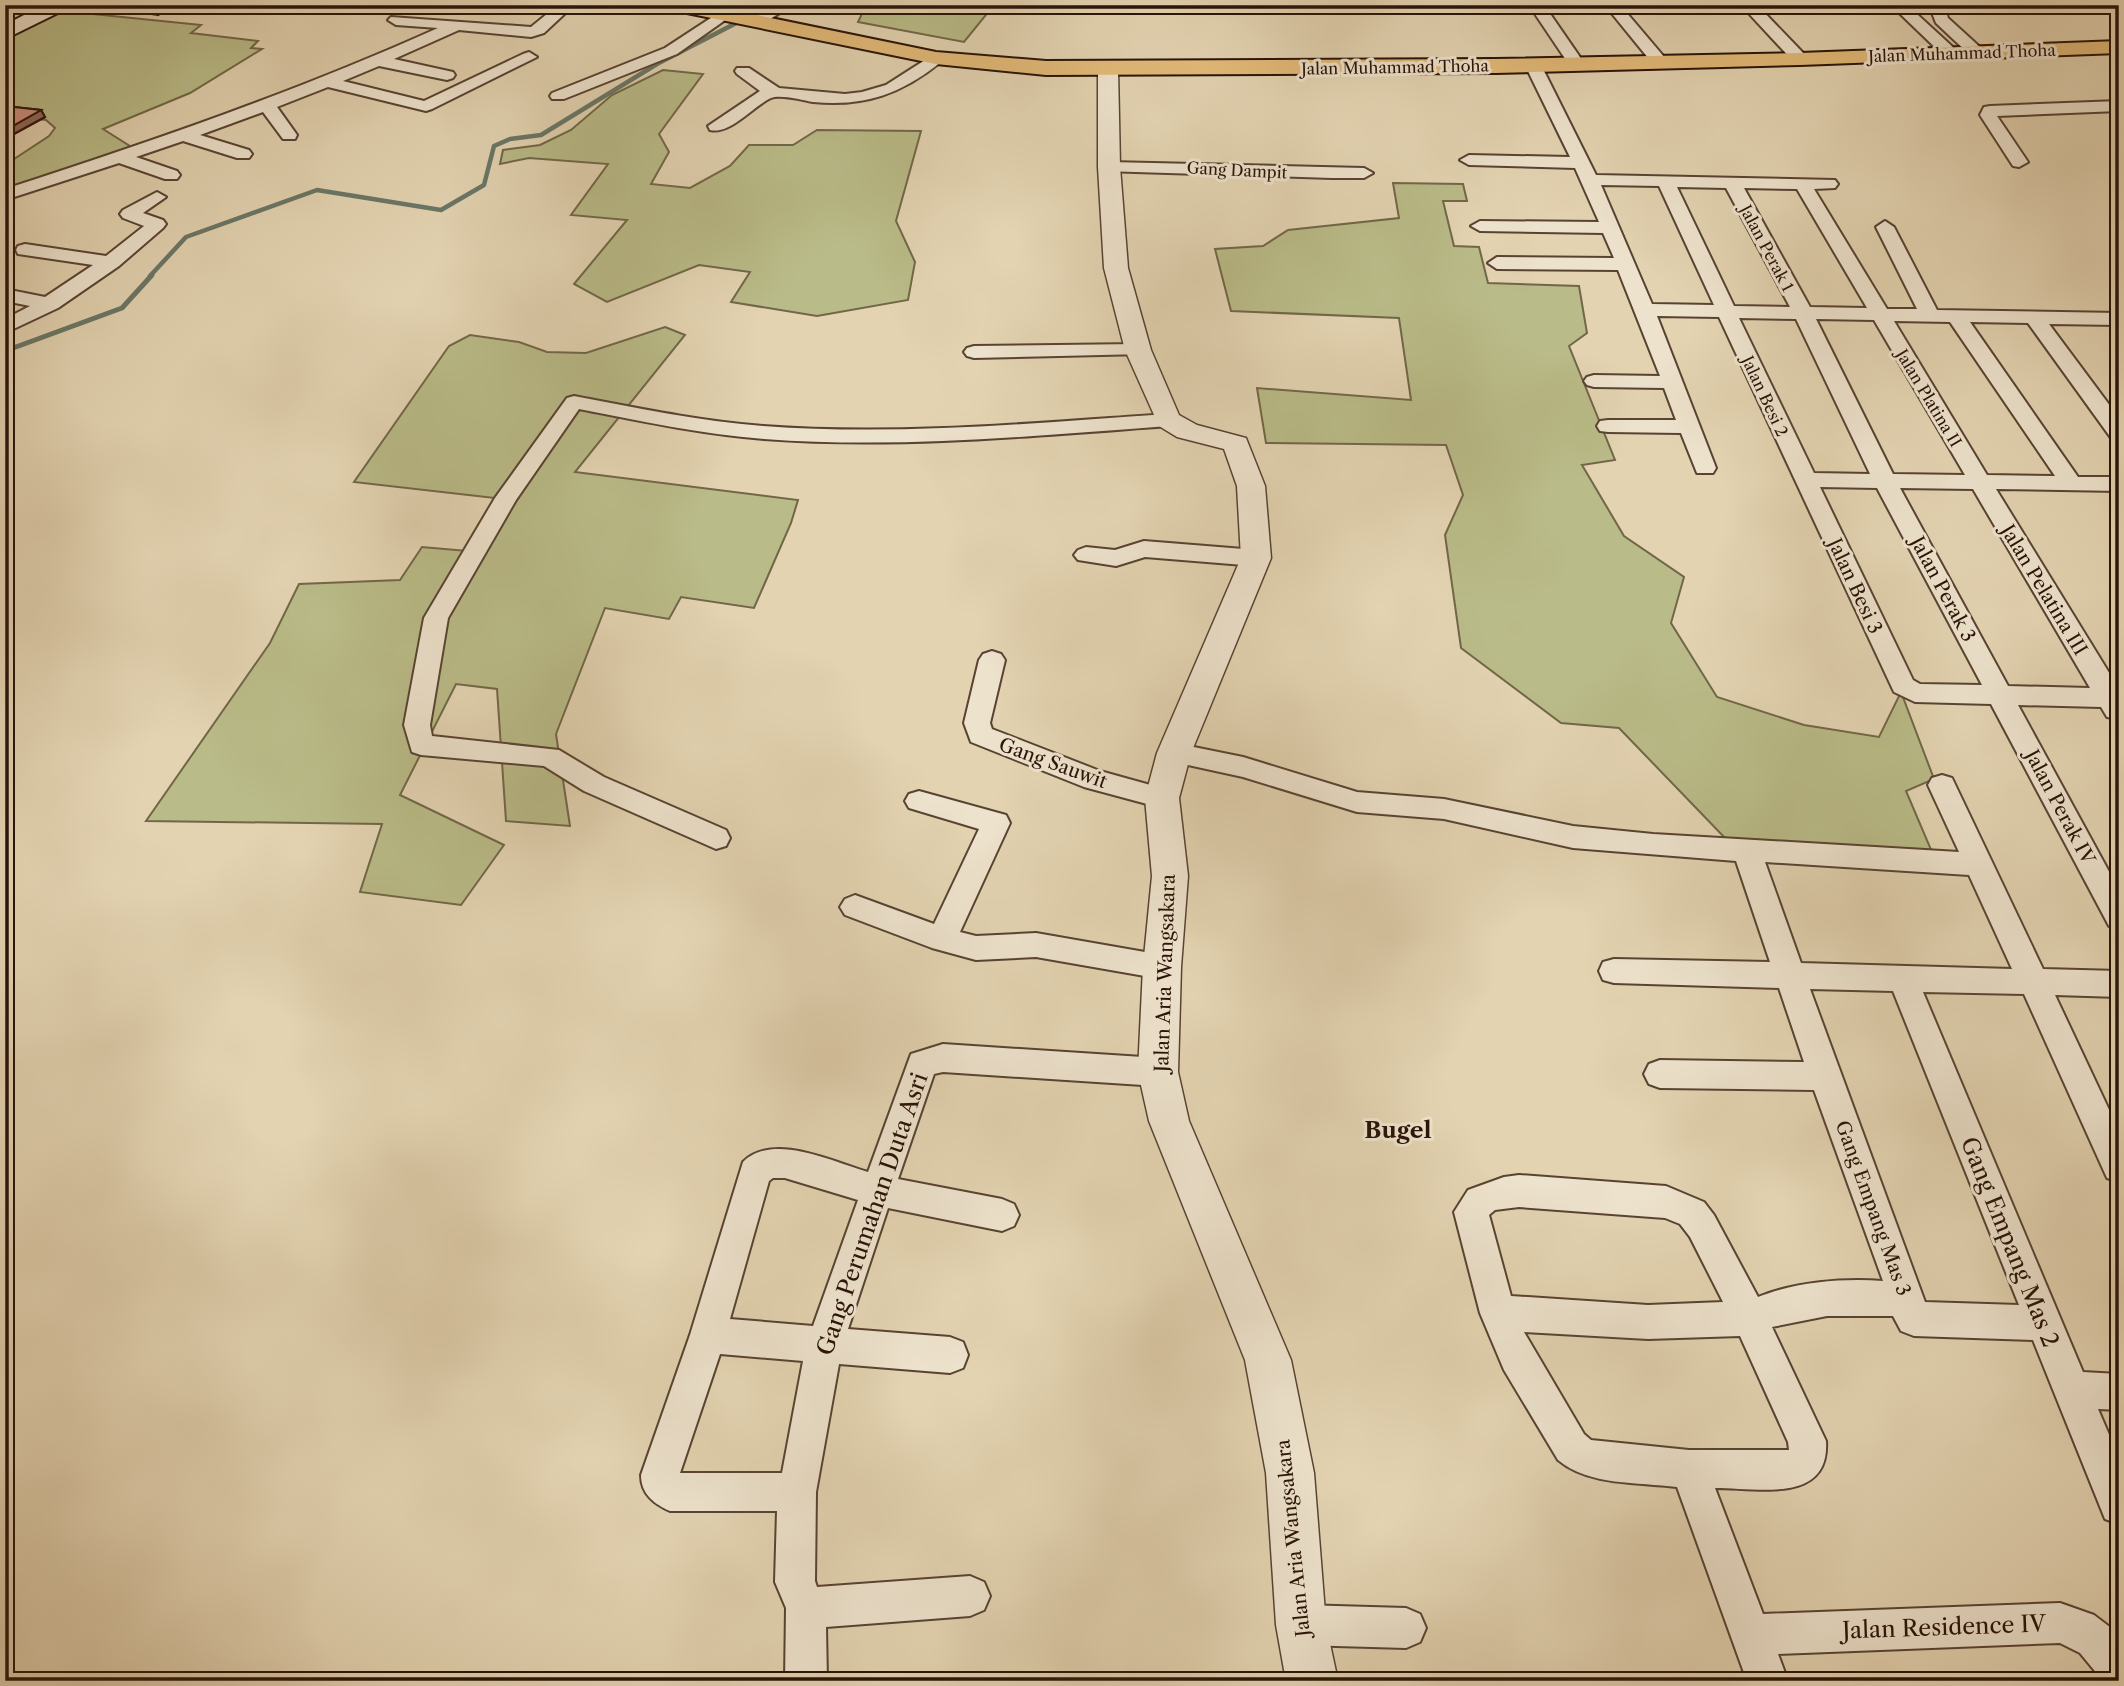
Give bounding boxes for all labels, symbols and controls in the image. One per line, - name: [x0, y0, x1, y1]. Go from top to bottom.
- street label: Jalan Muhammad Thoha: [1865, 40, 2057, 66]
- street label: Jalan Muhammad Thoha: [1298, 55, 1490, 79]
- street label: Gang Dampit: [1186, 157, 1288, 183]
- street label: Jalan Perak 1: [1734, 198, 1798, 295]
- street label: Jalan Platina II: [1890, 343, 1966, 450]
- street label: Jalan Besi 2: [1736, 350, 1792, 440]
- street label: Jalan Pelatina III: [1994, 518, 2092, 659]
- street label: Jalan Perak 3: [1904, 530, 1980, 646]
- street label: Jalan Besi 3: [1822, 532, 1887, 637]
- street label: Gang Sauwit: [996, 733, 1110, 793]
- street label: Jalan Perak IV: [2019, 743, 2100, 869]
- street label: Jalan Aria Wangsakara: [1150, 874, 1180, 1075]
- street label: Gang Perumahan Duta Asri: [810, 1069, 934, 1359]
- district label: Bugel: [1364, 1116, 1432, 1144]
- street label: Gang Empang Mas 3: [1831, 1117, 1915, 1299]
- street label: Gang Empang Mas 2: [1955, 1133, 2065, 1351]
- street label: Jalan Aria Wangsakara: [1271, 1438, 1315, 1641]
- street label: Jalan Residence IV: [1839, 1609, 2048, 1645]

